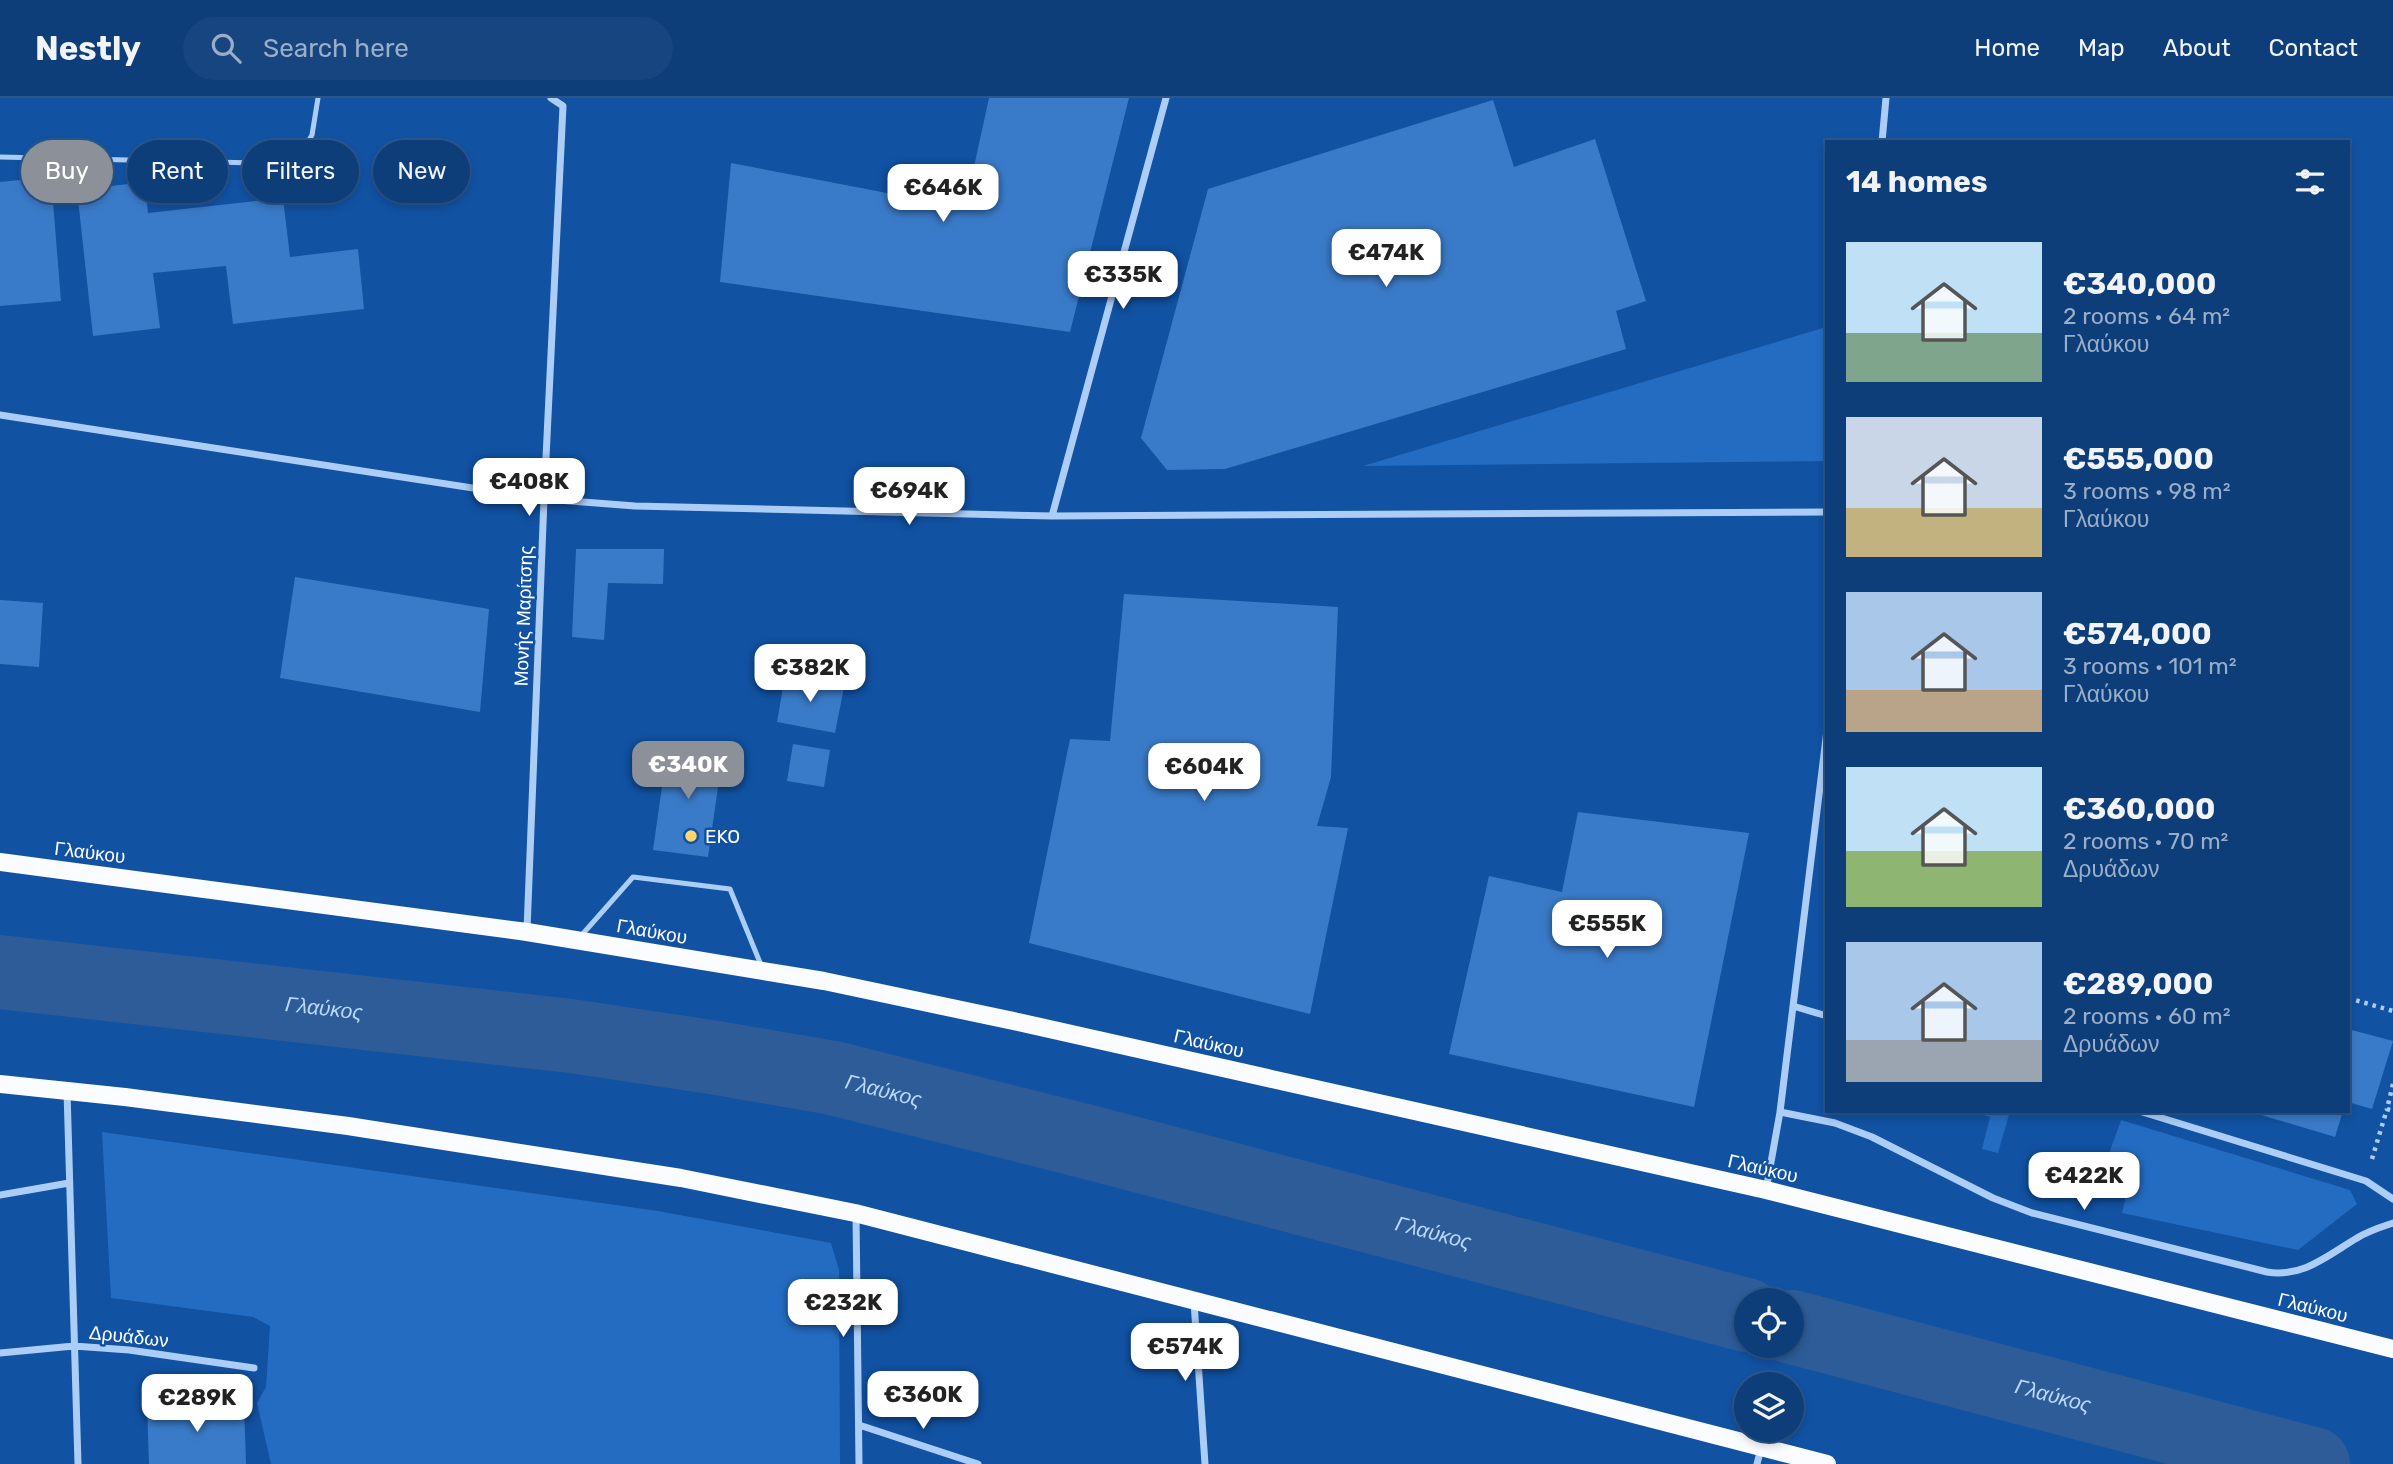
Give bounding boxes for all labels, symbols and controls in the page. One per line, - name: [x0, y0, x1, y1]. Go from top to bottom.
- search box: [183, 17, 673, 80]
- text: Nestly: [35, 29, 141, 68]
- icon: search: [207, 29, 245, 67]
- text: Search here: [263, 33, 409, 64]
- text: Home: [1974, 34, 2040, 62]
- text: Map: [2078, 34, 2125, 62]
- text: About: [2163, 34, 2231, 62]
- text: Contact: [2269, 34, 2358, 62]
- chip: Buy: [21, 140, 113, 203]
- chip: Rent: [127, 140, 228, 203]
- chip: Filters: [242, 140, 359, 203]
- chip: New: [373, 140, 470, 203]
- icon: filters: [2291, 163, 2329, 201]
- pin: €646K: [894, 164, 992, 224]
- text: 14 homes: [1846, 164, 1988, 200]
- text: €646K: [904, 173, 982, 201]
- pin: €474K: [1337, 230, 1435, 289]
- text: €474K: [1348, 238, 1424, 266]
- pin: €335K: [1074, 252, 1172, 311]
- text: €335K: [1084, 260, 1162, 288]
- text: €340,000: [2063, 266, 2216, 302]
- icon: home: [1902, 270, 1986, 354]
- text: 2 rooms · 64 m²: [2063, 302, 2230, 330]
- text: Γλαύκου: [2063, 330, 2149, 358]
- text: €555,000: [2063, 441, 2214, 477]
- icon: home: [1902, 445, 1986, 529]
- pin: €408K: [480, 458, 578, 518]
- text: €408K: [489, 467, 569, 495]
- pin: €694K: [860, 468, 958, 527]
- text: €694K: [870, 476, 948, 504]
- text: 3 rooms · 98 m²: [2063, 477, 2231, 505]
- text: Γλαύκου: [2063, 505, 2149, 533]
- street label: Μονής Μαρίτσης: [510, 545, 537, 687]
- text: €574,000: [2063, 616, 2212, 652]
- icon: home: [1902, 620, 1986, 704]
- pin: €382K: [761, 644, 859, 704]
- text: 3 rooms · 101 m²: [2063, 652, 2237, 680]
- text: €382K: [771, 653, 849, 681]
- text: Γλαύκου: [2063, 680, 2149, 708]
- pin: €340K: [639, 742, 737, 801]
- pin: €604K: [1155, 744, 1253, 803]
- text: €340K: [648, 750, 728, 778]
- text: €604K: [1164, 752, 1244, 780]
- text: €360,000: [2063, 791, 2215, 827]
- icon: home: [1902, 795, 1986, 879]
- place label: EKO: [705, 825, 740, 848]
- text: 2 rooms · 70 m²: [2063, 827, 2228, 855]
- marker: EKO: [683, 828, 699, 844]
- street label: Γλαύκου: [53, 837, 127, 868]
- text: Δρυάδων: [2063, 855, 2160, 883]
- pin: €555K: [1558, 900, 1656, 960]
- text: €555K: [1568, 909, 1646, 937]
- street label: Γλαύκου: [615, 914, 689, 949]
- text: €289,000: [2063, 966, 2213, 1002]
- icon: home: [1902, 970, 1986, 1054]
- water label: Γλαύκος: [284, 991, 365, 1025]
- text: 2 rooms · 60 m²: [2063, 1002, 2231, 1030]
- street label: Γλαύκου: [1172, 1024, 1246, 1063]
- text: Δρυάδων: [2063, 1030, 2160, 1058]
- water label: Γλαύκος: [843, 1069, 925, 1112]
- street label: Γλαύκου: [1726, 1149, 1800, 1188]
- pin: €422K: [2035, 1152, 2133, 1212]
- text: €422K: [2045, 1161, 2123, 1189]
- water label: Γλαύκος: [1393, 1210, 1475, 1254]
- pin: €232K: [794, 1280, 892, 1339]
- text: €232K: [804, 1288, 882, 1316]
- map controls: [1734, 1288, 1804, 1442]
- button: locate: [1734, 1288, 1804, 1358]
- street label: Γλαύκου: [2276, 1288, 2350, 1327]
- street label: Δρυάδων: [88, 1321, 170, 1352]
- pin: €574K: [1136, 1324, 1234, 1383]
- text: €574K: [1147, 1332, 1223, 1360]
- pin: €360K: [874, 1372, 972, 1431]
- button: layers: [1734, 1372, 1804, 1442]
- water label: Γλαύκος: [2012, 1373, 2095, 1417]
- pin: €289K: [148, 1374, 246, 1434]
- text: €360K: [883, 1380, 963, 1408]
- text: €289K: [158, 1383, 236, 1411]

